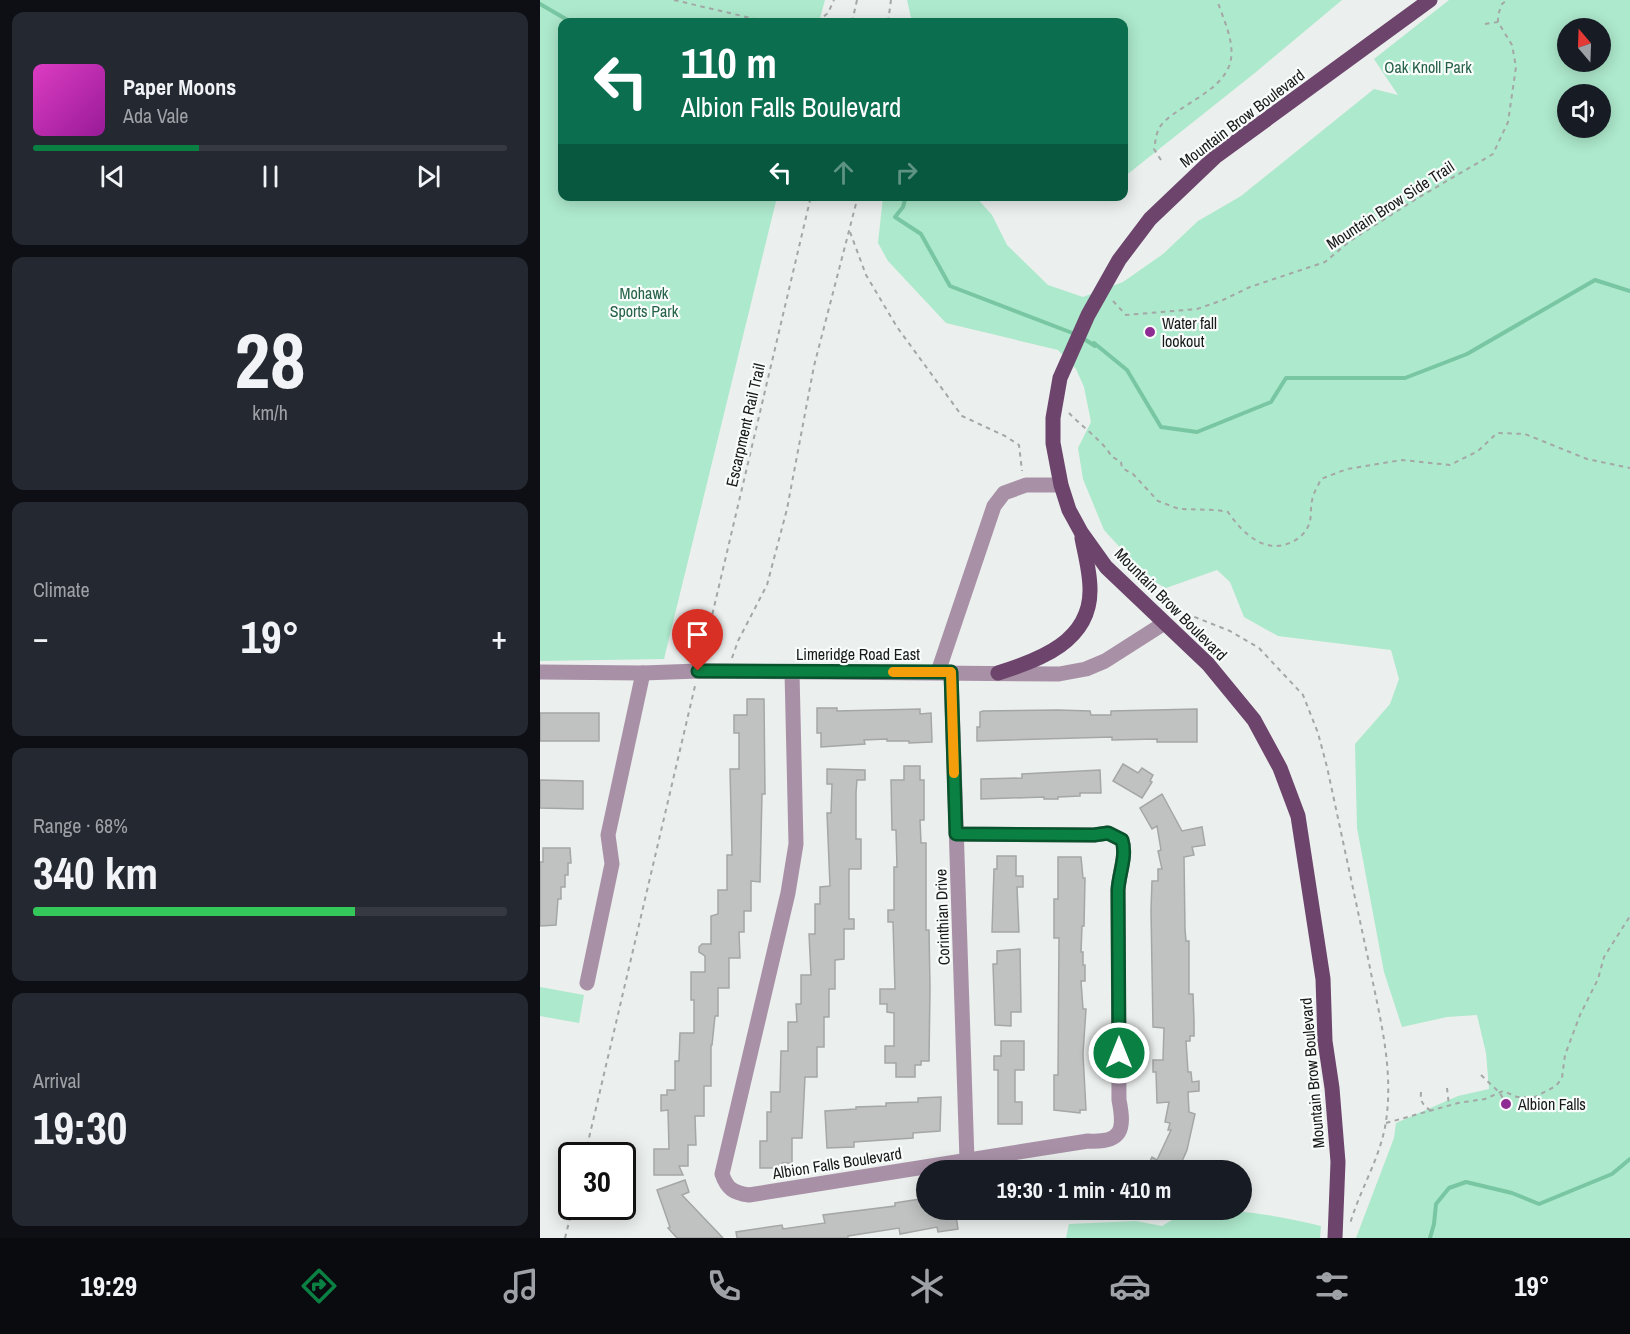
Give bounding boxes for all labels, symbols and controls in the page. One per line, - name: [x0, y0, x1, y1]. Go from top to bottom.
- north arrow: [1557, 18, 1611, 72]
- map controls: [1557, 18, 1611, 138]
- text: 110 m: [681, 35, 777, 91]
- icon: left: [582, 42, 660, 120]
- park label: Oak Knoll Park: [1384, 56, 1472, 78]
- street label: Mountain Brow Boulevard: [1175, 64, 1309, 172]
- text: Paper Moons: [123, 72, 236, 102]
- button: sound: [1557, 84, 1611, 138]
- text: Albion Falls Boulevard: [681, 89, 901, 125]
- text: Ada Vale: [123, 102, 188, 129]
- street label: Mountain Brow Side Trail: [1322, 155, 1458, 255]
- icon: left: [764, 156, 797, 189]
- icon: ahead: [827, 156, 860, 189]
- icon: right: [890, 156, 923, 189]
- icon: previous: [96, 160, 129, 193]
- icon: pause: [254, 160, 287, 193]
- icon: next: [412, 160, 445, 193]
- park label: Mohawk Sports Park: [610, 282, 679, 322]
- text: 28: [234, 307, 306, 412]
- place label: Water fall lookout: [1162, 312, 1217, 352]
- marker: Water fall lookout: [1143, 325, 1157, 339]
- street label: Escarpment Rail Trail: [720, 361, 770, 489]
- text: km/h: [252, 399, 288, 426]
- street label: Mountain Brow Boulevard: [1110, 543, 1232, 665]
- text: Climate: [33, 576, 90, 603]
- text: 19°: [240, 606, 300, 667]
- pin: [672, 609, 723, 671]
- text: −: [33, 615, 49, 659]
- text: +: [491, 615, 507, 659]
- icon: arrive: [681, 618, 714, 651]
- street label: Limeridge Road East: [796, 643, 920, 665]
- text: Range · 68%: [33, 812, 128, 839]
- text: 340 km: [33, 842, 158, 903]
- street label: Corinthian Drive: [929, 869, 955, 965]
- street label: Mountain Brow Boulevard: [1294, 997, 1330, 1149]
- position arrow: [1087, 1021, 1151, 1085]
- text: Arrival: [33, 1067, 80, 1094]
- place label: Albion Falls: [1517, 1093, 1586, 1115]
- text: 19:30: [33, 1097, 127, 1158]
- marker: Albion Falls: [1499, 1097, 1513, 1111]
- speed limit sign: 30: [558, 1142, 636, 1220]
- street label: Albion Falls Boulevard: [770, 1142, 903, 1184]
- text: 19:30 · 1 min · 410 m: [997, 1175, 1171, 1205]
- icon: directions: [298, 1265, 340, 1307]
- icon: music: [500, 1265, 542, 1307]
- icon: phone: [703, 1265, 745, 1307]
- icon: climate: [906, 1265, 948, 1307]
- icon: car: [1109, 1265, 1151, 1307]
- icon: filters: [1311, 1265, 1353, 1307]
- text: 19:29: [80, 1268, 137, 1304]
- text: 19°: [1514, 1268, 1550, 1304]

